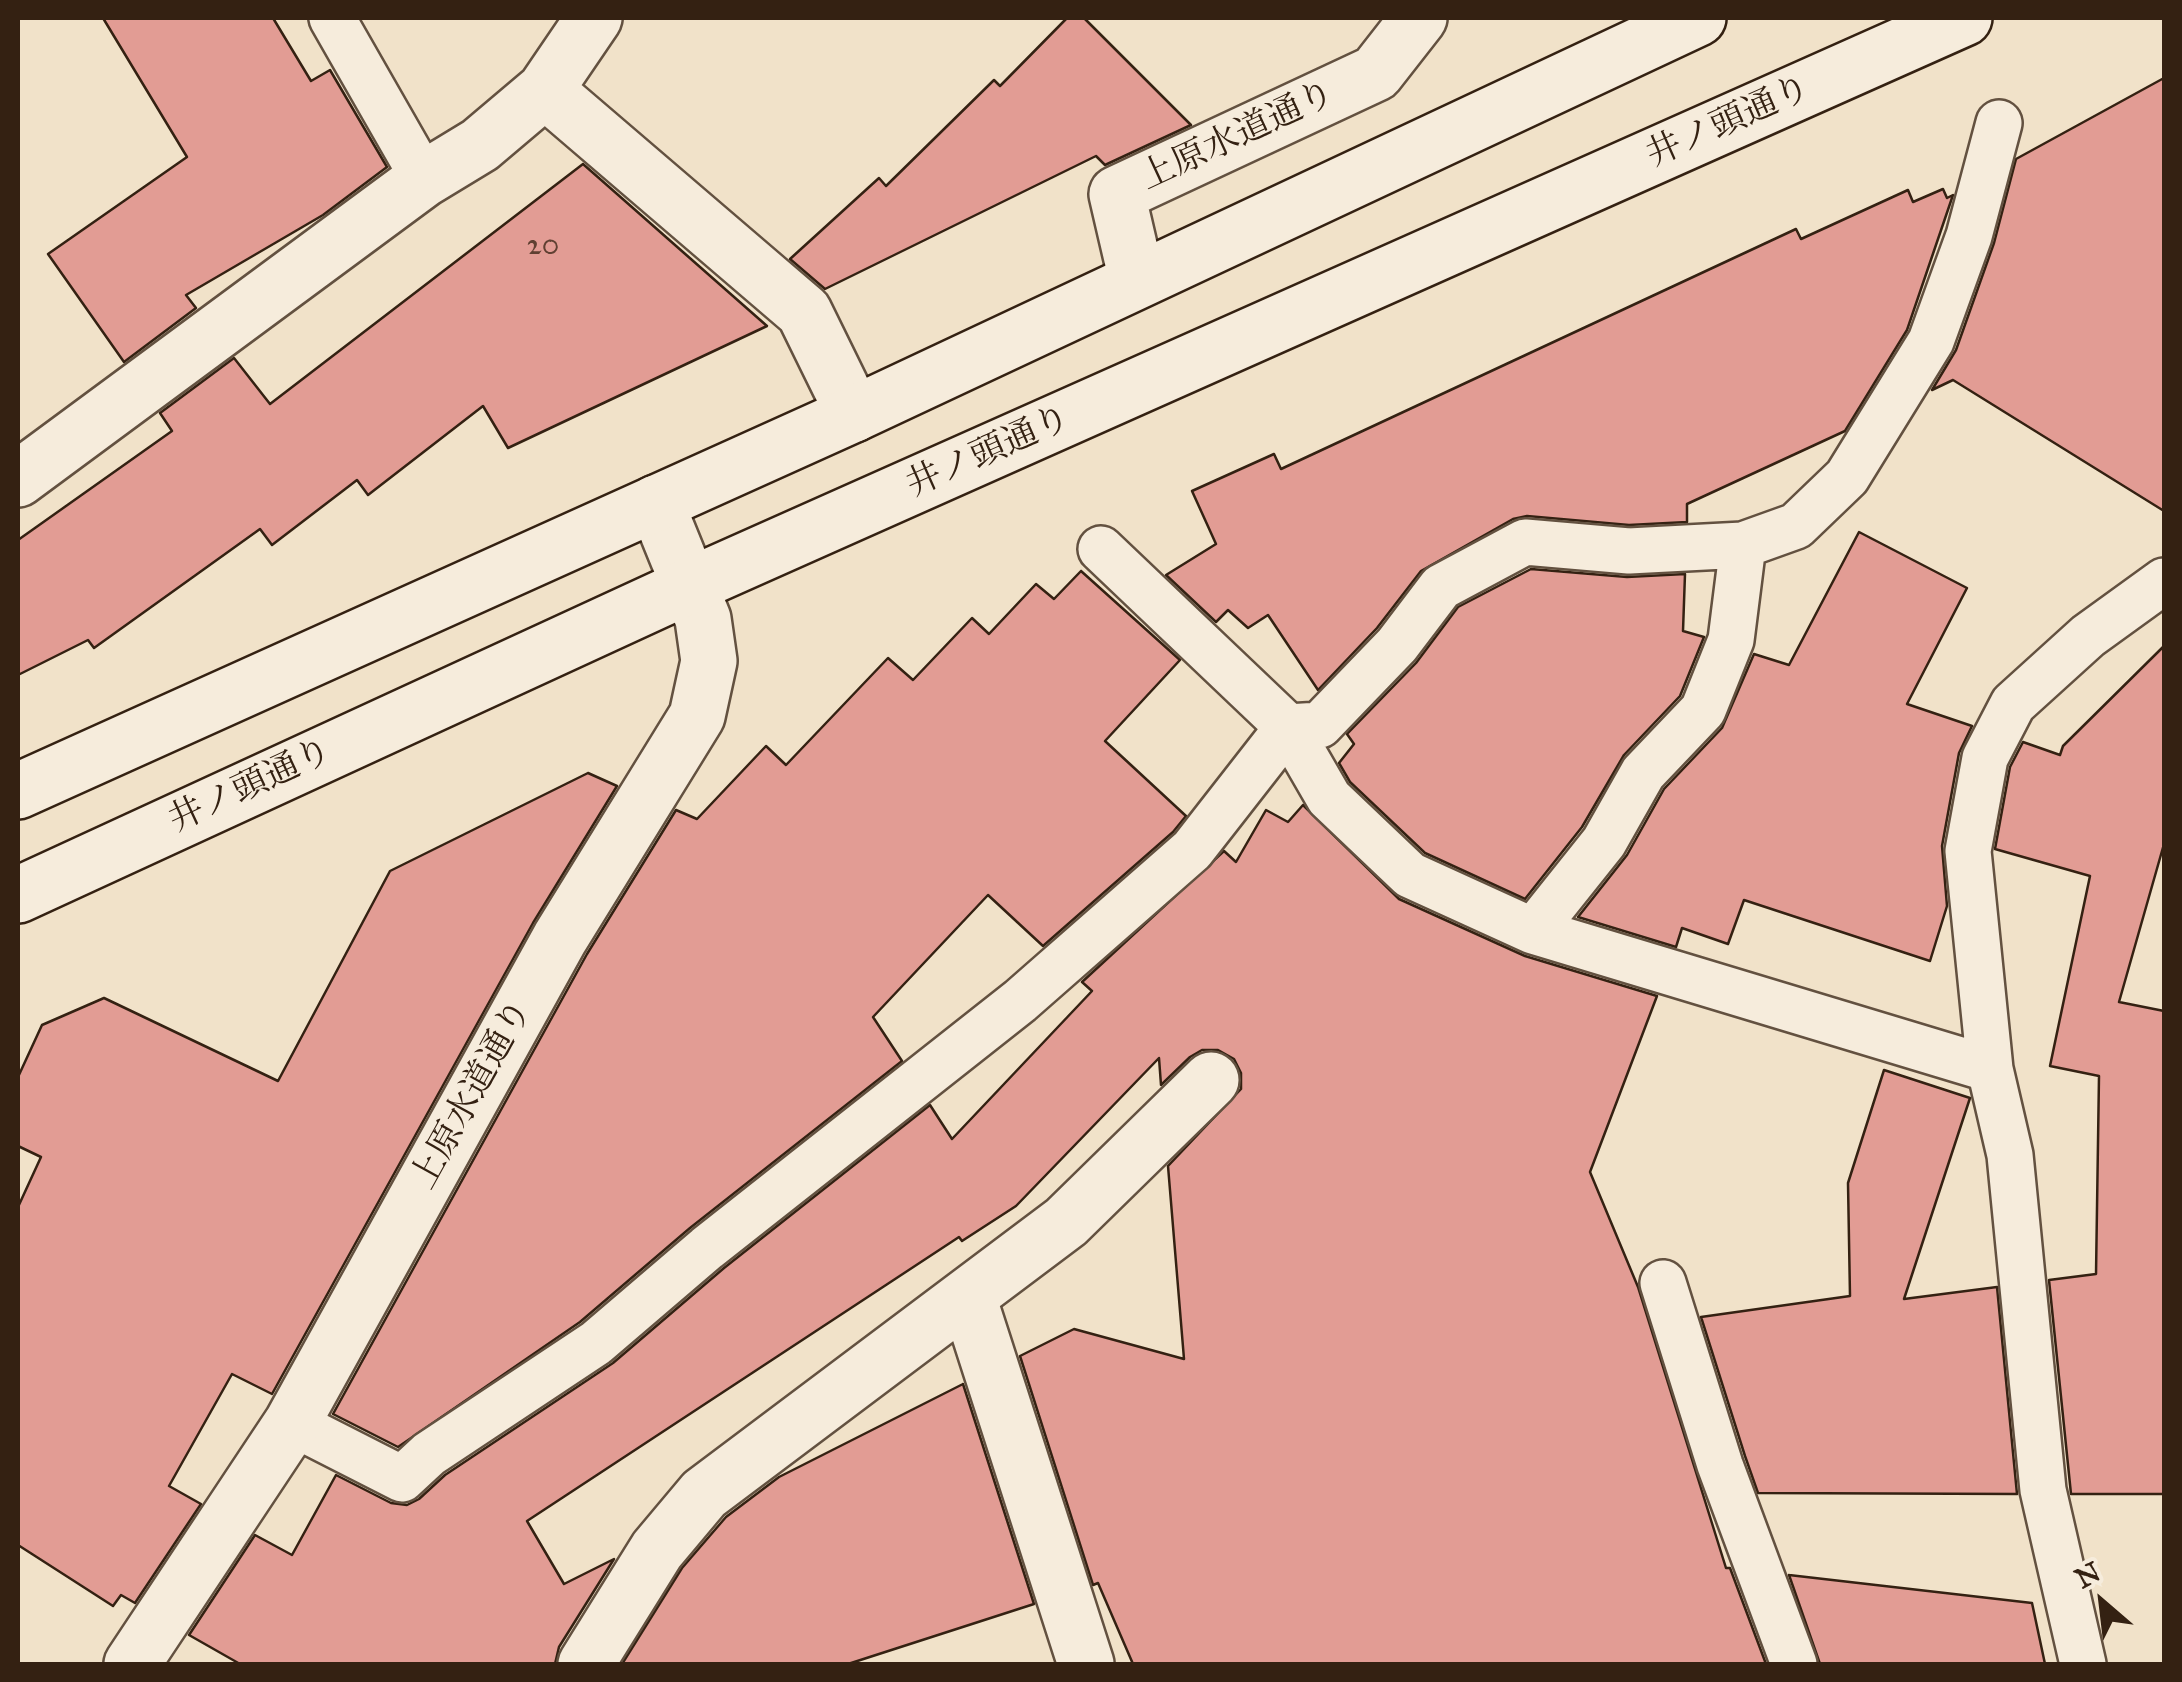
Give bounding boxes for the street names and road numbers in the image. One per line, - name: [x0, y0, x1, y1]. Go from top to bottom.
- street label: 井ノ頭通り: [1641, 68, 1817, 178]
- street label: 上原水道通り: [1134, 74, 1342, 200]
- street label: 井ノ頭通り: [901, 398, 1077, 508]
- street label: 井ノ頭通り: [163, 731, 339, 843]
- street label: 上原水道通り: [404, 993, 542, 1197]

